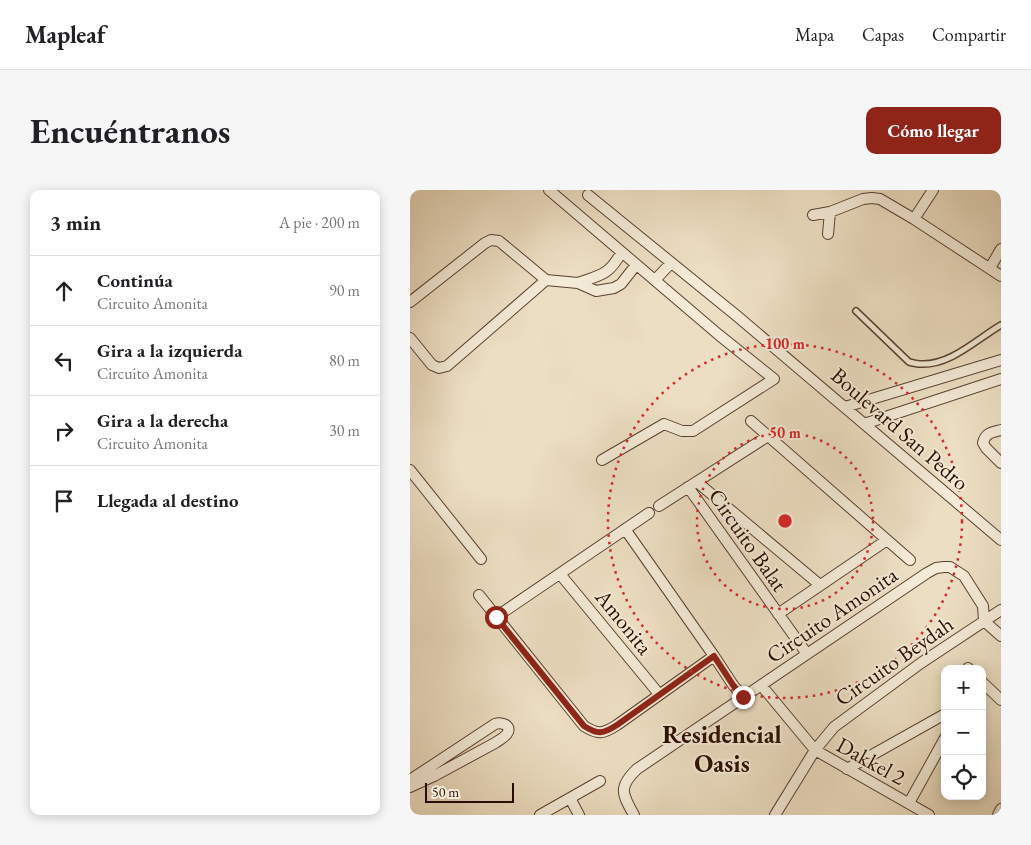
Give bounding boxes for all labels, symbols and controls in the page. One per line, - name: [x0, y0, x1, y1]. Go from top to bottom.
- text: Mapleaf: [25, 19, 106, 50]
- text: Mapa: [795, 23, 834, 46]
- text: Capas: [862, 23, 904, 46]
- text: Compartir: [932, 23, 1006, 46]
- button: Cómo llegar: [866, 107, 1001, 154]
- text: Encuéntranos: [30, 108, 230, 153]
- text: 3 min: [50, 209, 101, 236]
- text: A pie · 200 m: [279, 212, 360, 233]
- text: Continúa: [97, 268, 173, 293]
- icon: ahead: [50, 277, 78, 305]
- text: 90 m: [329, 280, 360, 301]
- text: Circuito Amonita: [97, 293, 208, 314]
- text: 100 m: [765, 334, 805, 353]
- text: Gira a la izquierda: [97, 338, 243, 363]
- icon: left: [50, 347, 78, 375]
- text: 80 m: [329, 350, 360, 371]
- street label: Boulevard San Pedro: [825, 361, 975, 497]
- text: Circuito Amonita: [97, 363, 208, 384]
- text: Gira a la derecha: [97, 408, 228, 433]
- icon: right: [50, 417, 78, 445]
- text: 30 m: [329, 420, 360, 441]
- text: 50 m: [769, 423, 801, 442]
- text: Circuito Amonita: [97, 433, 208, 454]
- street label: Circuito Balat: [702, 483, 794, 597]
- icon: arrive: [50, 487, 78, 515]
- text: Llegada al destino: [97, 488, 239, 513]
- centre of rings: [776, 512, 794, 530]
- street label: Circuito Amonita: [761, 560, 903, 670]
- street label: Amonita: [588, 583, 659, 661]
- route start: [485, 606, 508, 629]
- street label: Circuito Beydah: [829, 609, 959, 713]
- map controls: [941, 665, 986, 800]
- button: +: [941, 665, 986, 710]
- route end: [732, 686, 755, 709]
- button: −: [941, 710, 986, 755]
- district label: Residencial Oasis: [662, 718, 782, 779]
- street label: Dakkel 2: [831, 730, 911, 792]
- button: locate: [941, 755, 986, 800]
- scale bar: [425, 780, 514, 803]
- text: 50 m: [432, 783, 459, 801]

